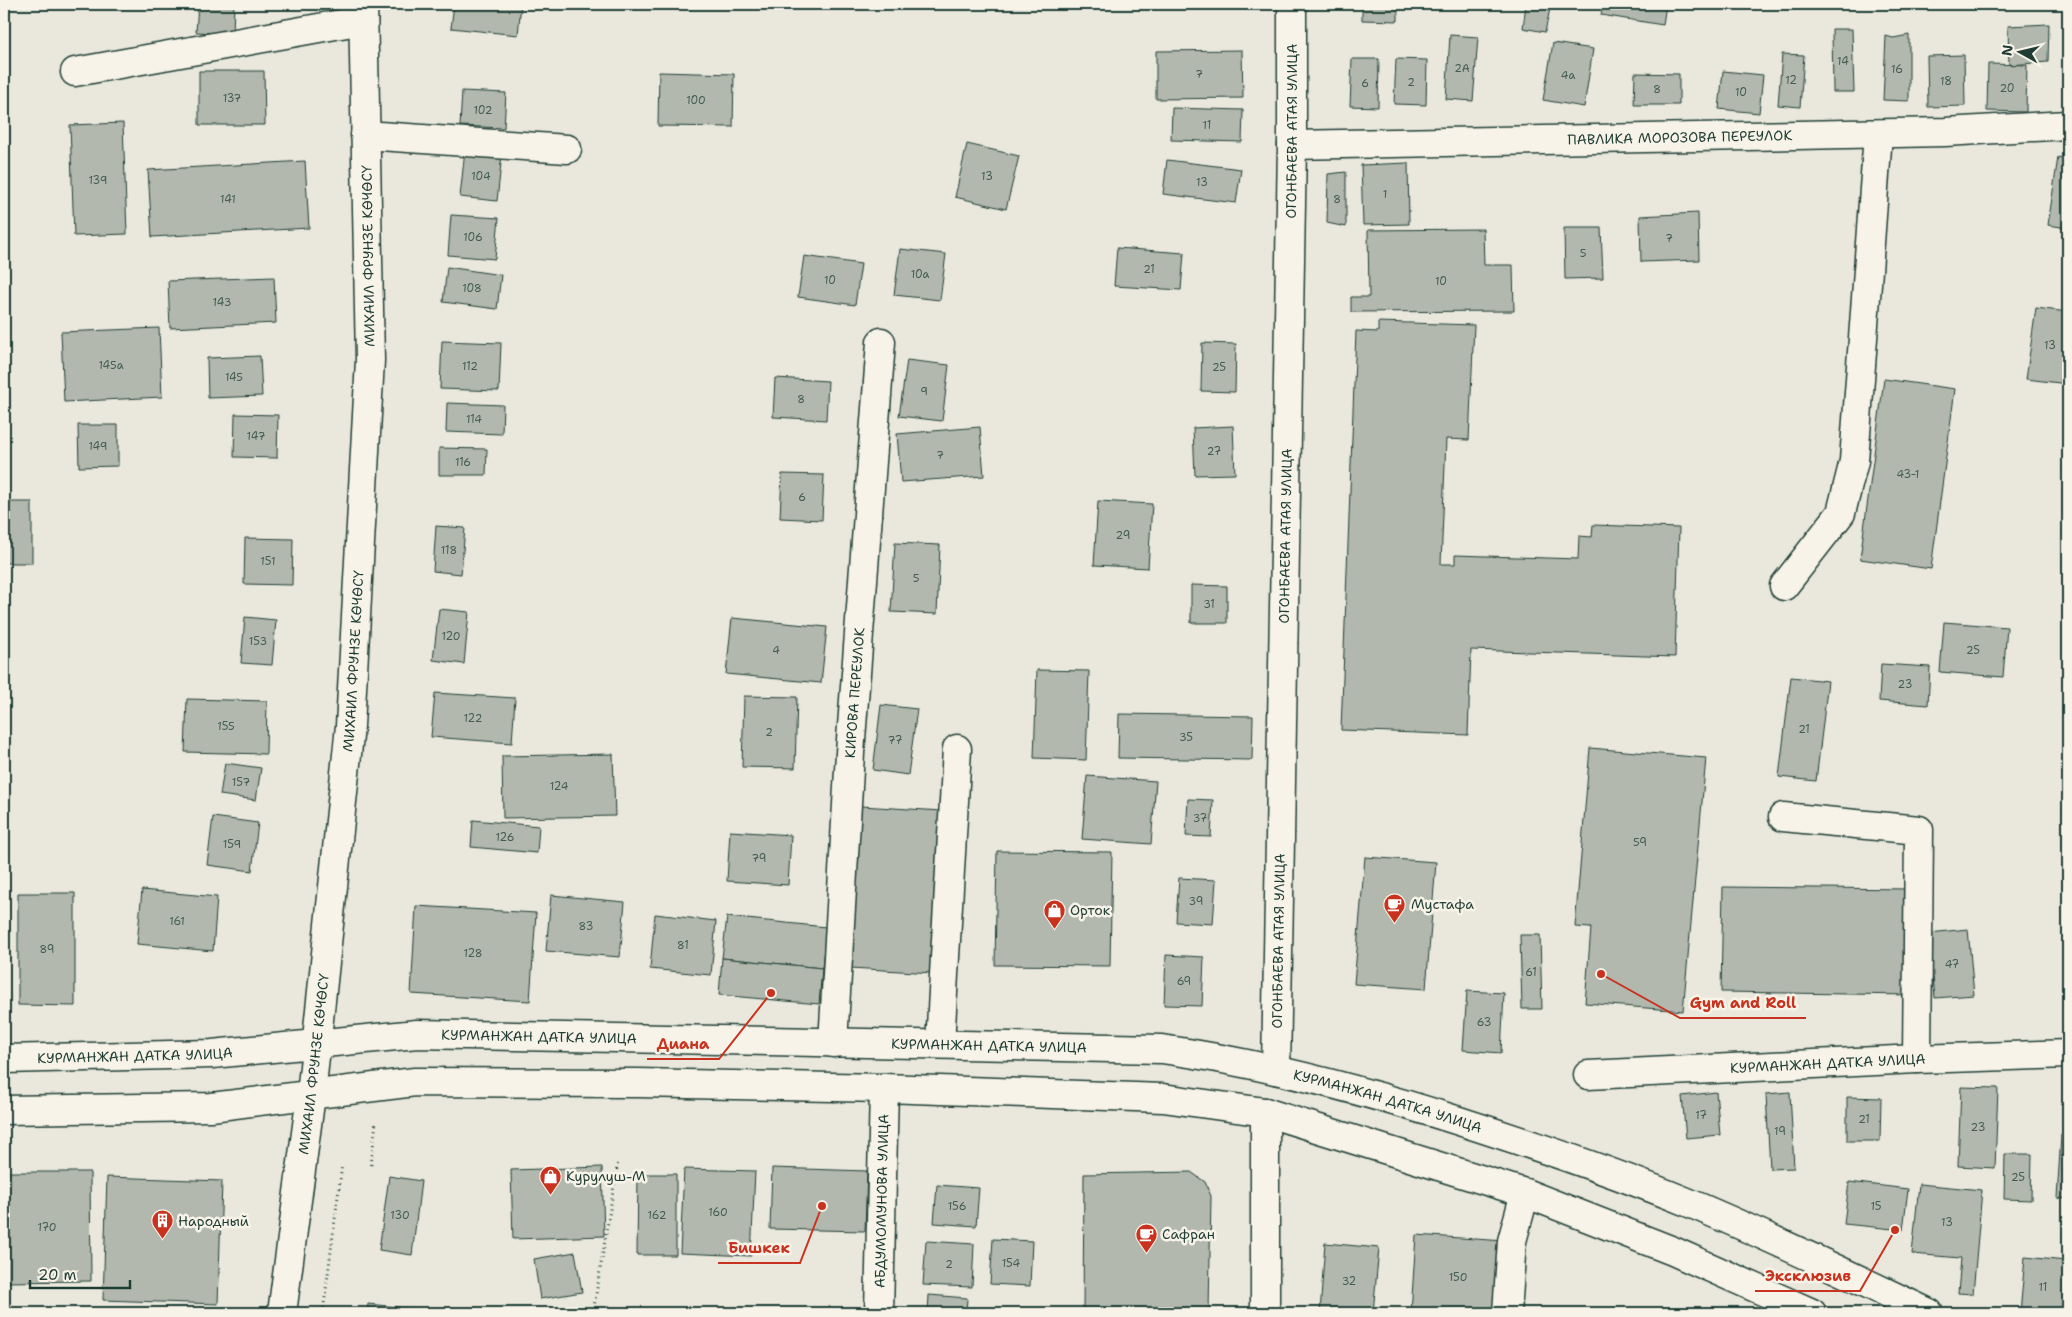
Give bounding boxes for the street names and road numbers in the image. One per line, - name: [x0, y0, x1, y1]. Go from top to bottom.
- street label: ОГОНБАЕВА АТАЯ УЛИЦА: [1282, 44, 1301, 219]
- street label: ПАВЛИКА МОРОЗОВА ПЕРЕУЛОК: [1567, 126, 1793, 149]
- street label: МИХАИЛ ФРУНЗЕ КӨЧӨСҮ: [357, 165, 379, 347]
- street label: ОГОНБАЕВА АТАЯ УЛИЦА: [1275, 448, 1296, 624]
- street label: МИХАИЛ ФРУНЗЕ КӨЧӨСҮ: [338, 570, 368, 753]
- street label: КИРОВА ПЕРЕУЛОК: [841, 627, 868, 759]
- street label: ОГОНБАЕВА АТАЯ УЛИЦА: [1268, 853, 1289, 1029]
- street label: МИХАИЛ ФРУНЗЕ КӨЧӨСҮ: [294, 973, 333, 1156]
- street label: КУРМАНЖАН ДАТКА УЛИЦА: [441, 1025, 637, 1047]
- street label: КУРМАНЖАН ДАТКА УЛИЦА: [891, 1035, 1087, 1056]
- street label: КУРМАНЖАН ДАТКА УЛИЦА: [37, 1043, 234, 1067]
- street label: КУРМАНЖАН ДАТКА УЛИЦА: [1730, 1050, 1926, 1077]
- street label: КУРМАНЖАН ДАТКА УЛИЦА: [1291, 1065, 1484, 1137]
- street label: АБДУМОМУНОВА УЛИЦА: [871, 1114, 892, 1288]

